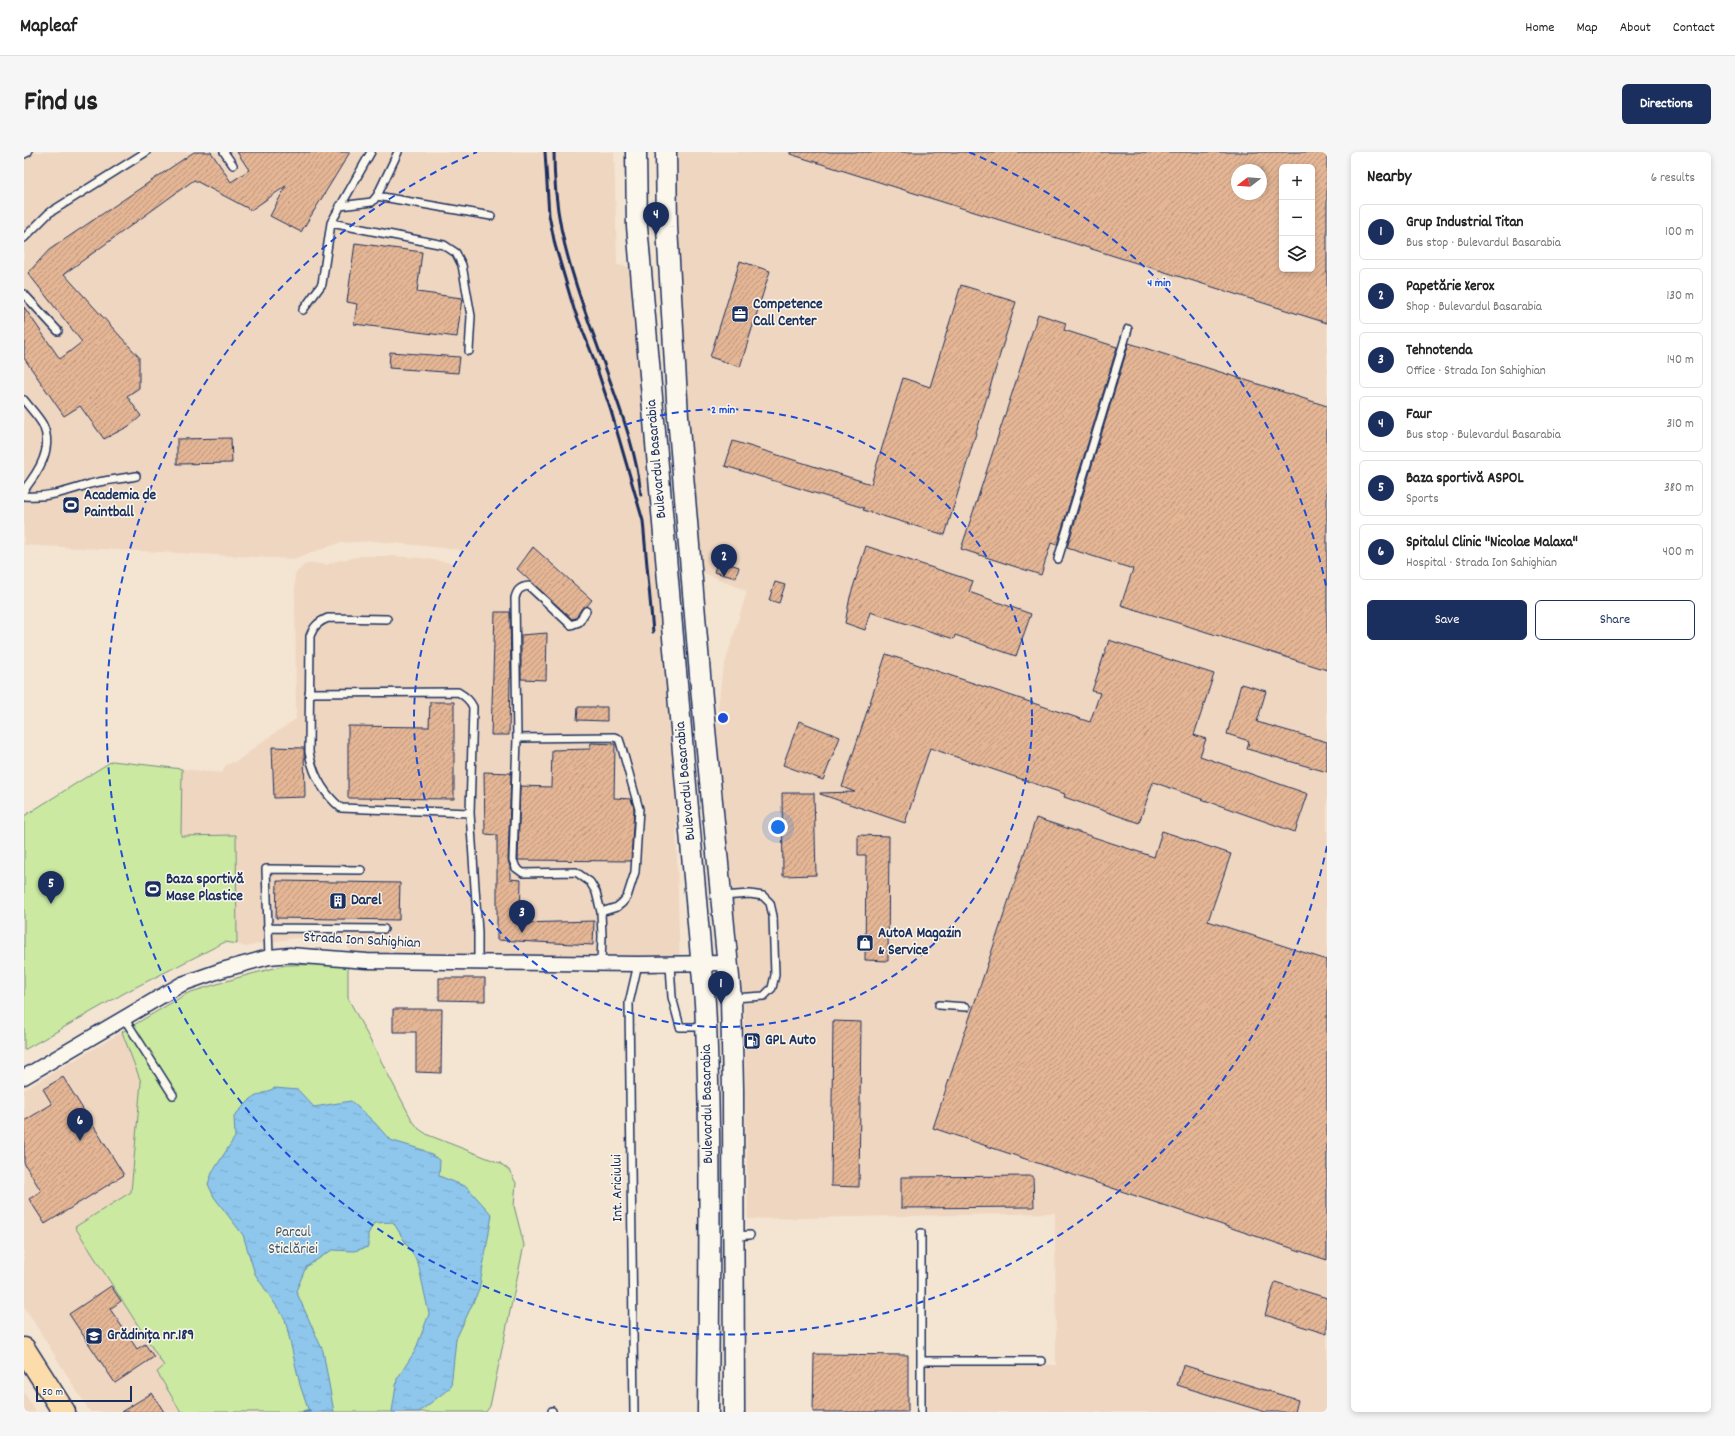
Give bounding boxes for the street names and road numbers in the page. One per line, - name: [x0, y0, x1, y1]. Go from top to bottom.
- street label: Bulevardul Basarabia: [641, 398, 673, 519]
- street label: Bulevardul Basarabia: [670, 720, 702, 841]
- street label: Strada Ion Sahighian: [303, 927, 421, 955]
- street label: Bulevardul Basarabia: [696, 1043, 720, 1164]
- street label: Int. Ariciului: [606, 1154, 630, 1222]

